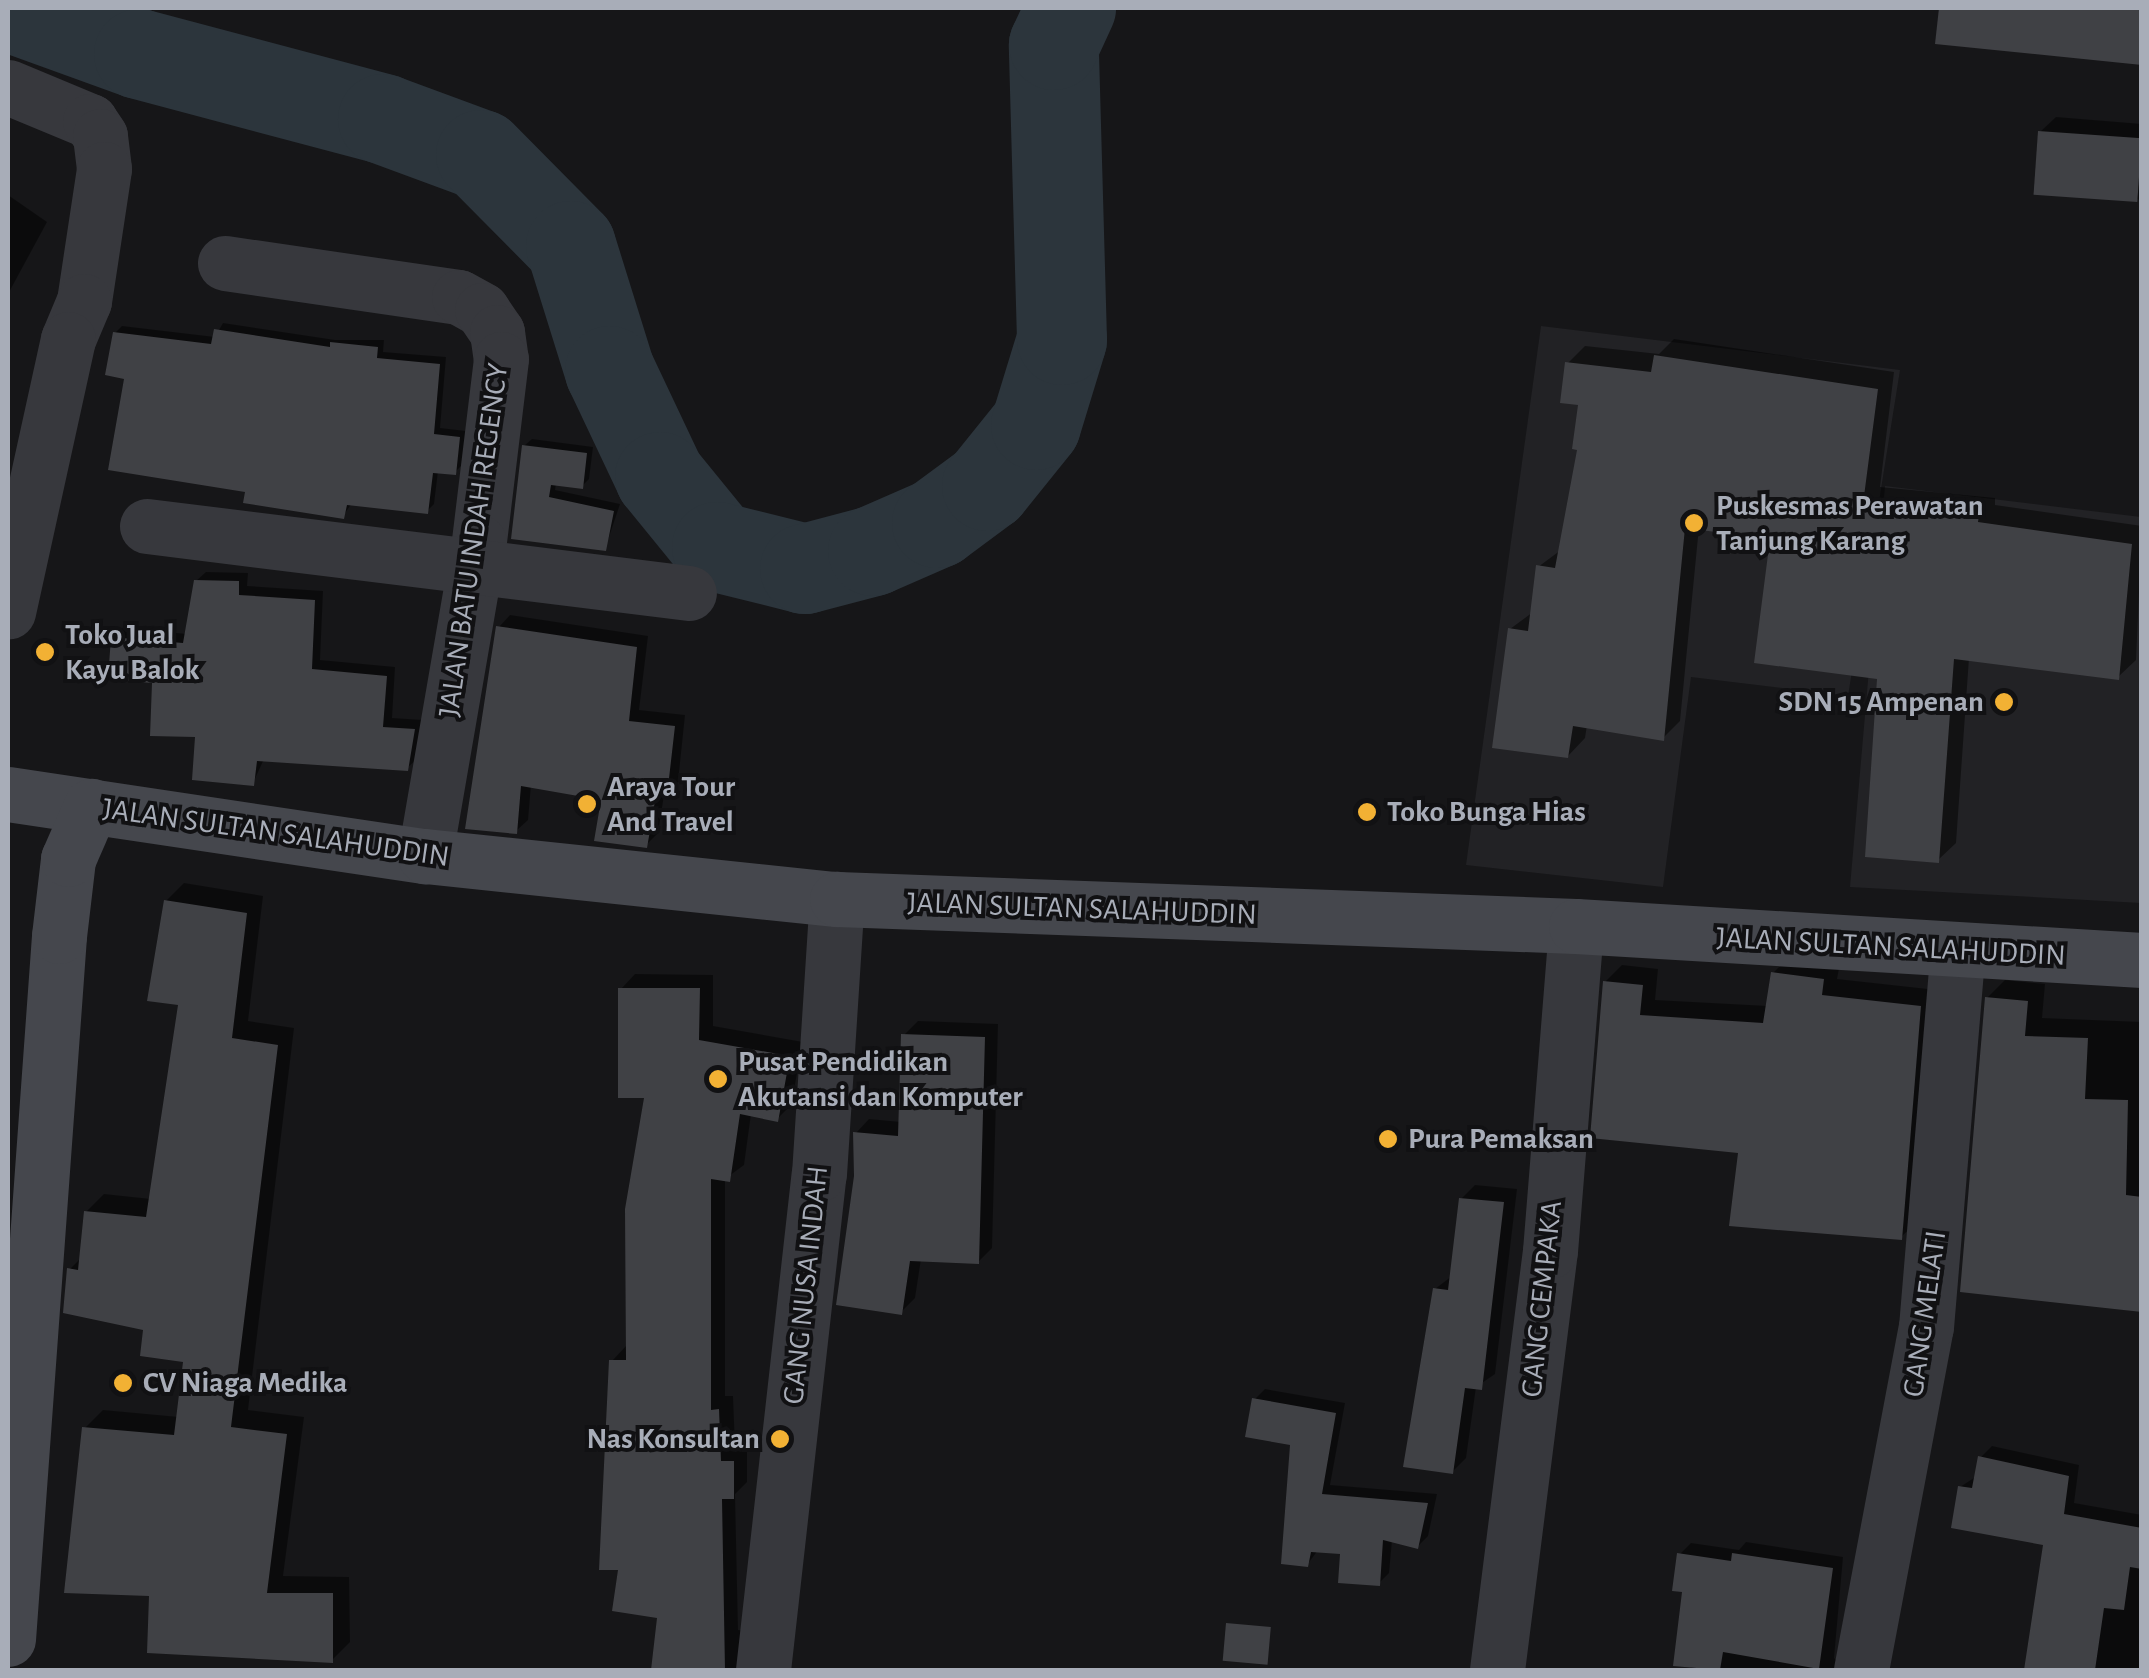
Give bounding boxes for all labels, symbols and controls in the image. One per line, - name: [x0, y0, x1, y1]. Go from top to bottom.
- street label: JALAN BATU INDAH REGENCY: [431, 361, 517, 719]
- place label: Puskesmas Perawatan Tanjung Karang: [1716, 488, 1984, 558]
- marker: Puskesmas Perawatan Tanjung Karang: [1681, 510, 1707, 536]
- place label: Toko Jual Kayu Balok: [65, 617, 199, 688]
- marker: Toko Jual Kayu Balok: [34, 641, 56, 663]
- place label: SDN 15 Ampenan: [1778, 684, 1984, 720]
- marker: SDN 15 Ampenan: [1993, 691, 2015, 713]
- place label: Araya Tour And Travel: [607, 769, 735, 840]
- street label: JALAN SULTAN SALAHUDDIN: [100, 791, 452, 875]
- marker: Araya Tour And Travel: [576, 793, 598, 815]
- place label: Toko Bunga Hias: [1387, 794, 1586, 830]
- marker: Toko Bunga Hias: [1356, 801, 1378, 823]
- street label: JALAN SULTAN SALAHUDDIN: [907, 885, 1257, 933]
- street label: JALAN SULTAN SALAHUDDIN: [1716, 920, 2066, 974]
- place label: Pusat Pendidikan Akutansi dan Komputer: [738, 1044, 1023, 1114]
- marker: Pusat Pendidikan Akutansi dan Komputer: [707, 1068, 729, 1090]
- place label: Pura Pemaksan: [1408, 1121, 1594, 1157]
- marker: Pura Pemaksan: [1377, 1128, 1399, 1150]
- street label: GANG NUSA INDAH: [776, 1164, 836, 1406]
- street label: GANG CEMPAKA: [1514, 1199, 1570, 1399]
- street label: GANG MELATI: [1896, 1229, 1954, 1399]
- place label: CV Niaga Medika: [143, 1365, 347, 1401]
- marker: CV Niaga Medika: [112, 1372, 134, 1394]
- place label: Nas Konsultan: [586, 1421, 760, 1457]
- marker: Nas Konsultan: [769, 1428, 791, 1450]

